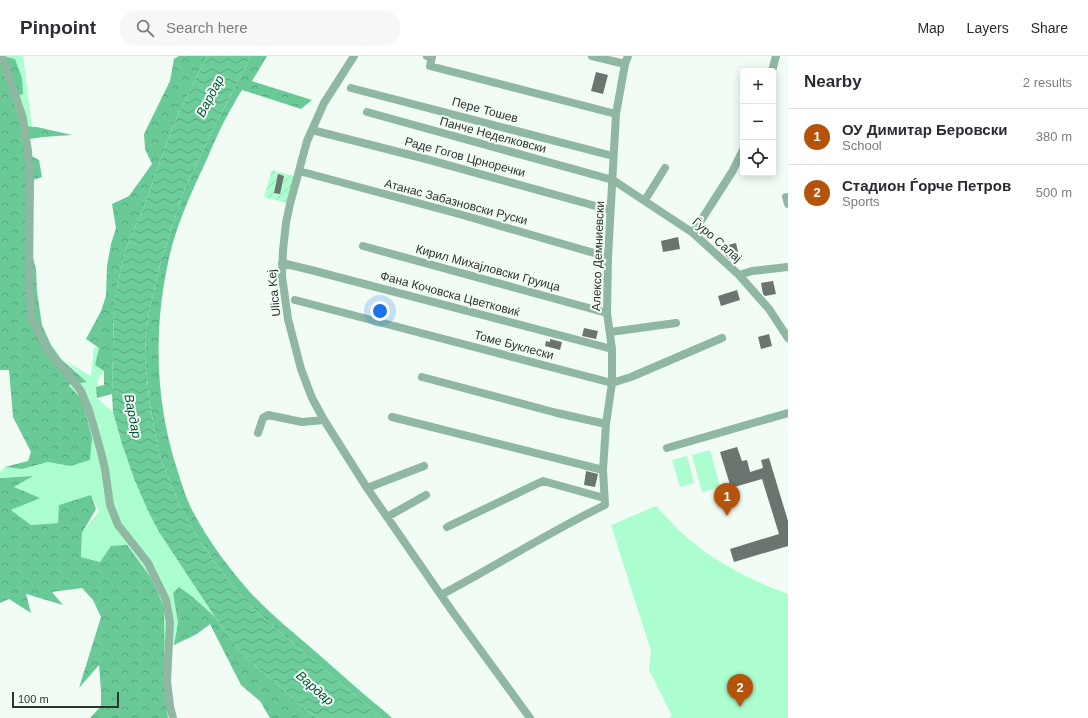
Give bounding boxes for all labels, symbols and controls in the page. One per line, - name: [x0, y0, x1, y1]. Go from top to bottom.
- search box: [120, 10, 400, 46]
- text: Pinpoint: [20, 17, 96, 38]
- icon: search: [134, 17, 156, 39]
- text: Search here: [166, 19, 248, 36]
- text: Map: [917, 20, 945, 36]
- text: Layers: [967, 20, 1009, 36]
- text: Share: [1031, 20, 1068, 36]
- map controls: [740, 68, 776, 176]
- button: +: [740, 68, 776, 104]
- text: Nearby: [804, 72, 862, 91]
- water label: Вардар: [193, 73, 227, 119]
- text: 2 results: [1023, 75, 1072, 90]
- street label: Пере Тошев: [450, 94, 520, 126]
- button: −: [740, 104, 776, 140]
- street label: Панче Неделковски: [438, 114, 548, 156]
- text: ОУ Димитар Беровски: [842, 121, 1007, 138]
- text: 1: [813, 129, 821, 144]
- text: 380 m: [1036, 129, 1072, 144]
- street label: Раде Гогов Црноречки: [403, 134, 527, 180]
- text: School: [842, 138, 882, 153]
- button: locate: [740, 140, 776, 176]
- street label: Атанас Забазновски Руски: [383, 176, 529, 228]
- text: Стадион Ѓорче Петров: [842, 177, 1011, 194]
- text: 2: [813, 185, 821, 200]
- text: 500 m: [1036, 185, 1072, 200]
- text: Sports: [842, 194, 880, 209]
- street label: Алексо Демниевски: [589, 201, 607, 311]
- street label: Ѓуро Салај: [689, 214, 745, 265]
- street label: Кирил Михајловски Груица: [414, 242, 562, 294]
- street label: Ulica Kej: [265, 269, 283, 317]
- street label: Фана Кочовска Цветковиќ: [379, 269, 522, 320]
- your location: [370, 301, 390, 321]
- street label: Томе Буклески: [473, 328, 555, 362]
- water label: Вардар: [121, 393, 145, 439]
- pin: 1: [714, 483, 740, 516]
- water label: Вардар: [293, 668, 337, 708]
- pin: 2: [727, 674, 753, 707]
- scale bar: [12, 690, 119, 709]
- text: 100 m: [18, 693, 49, 705]

